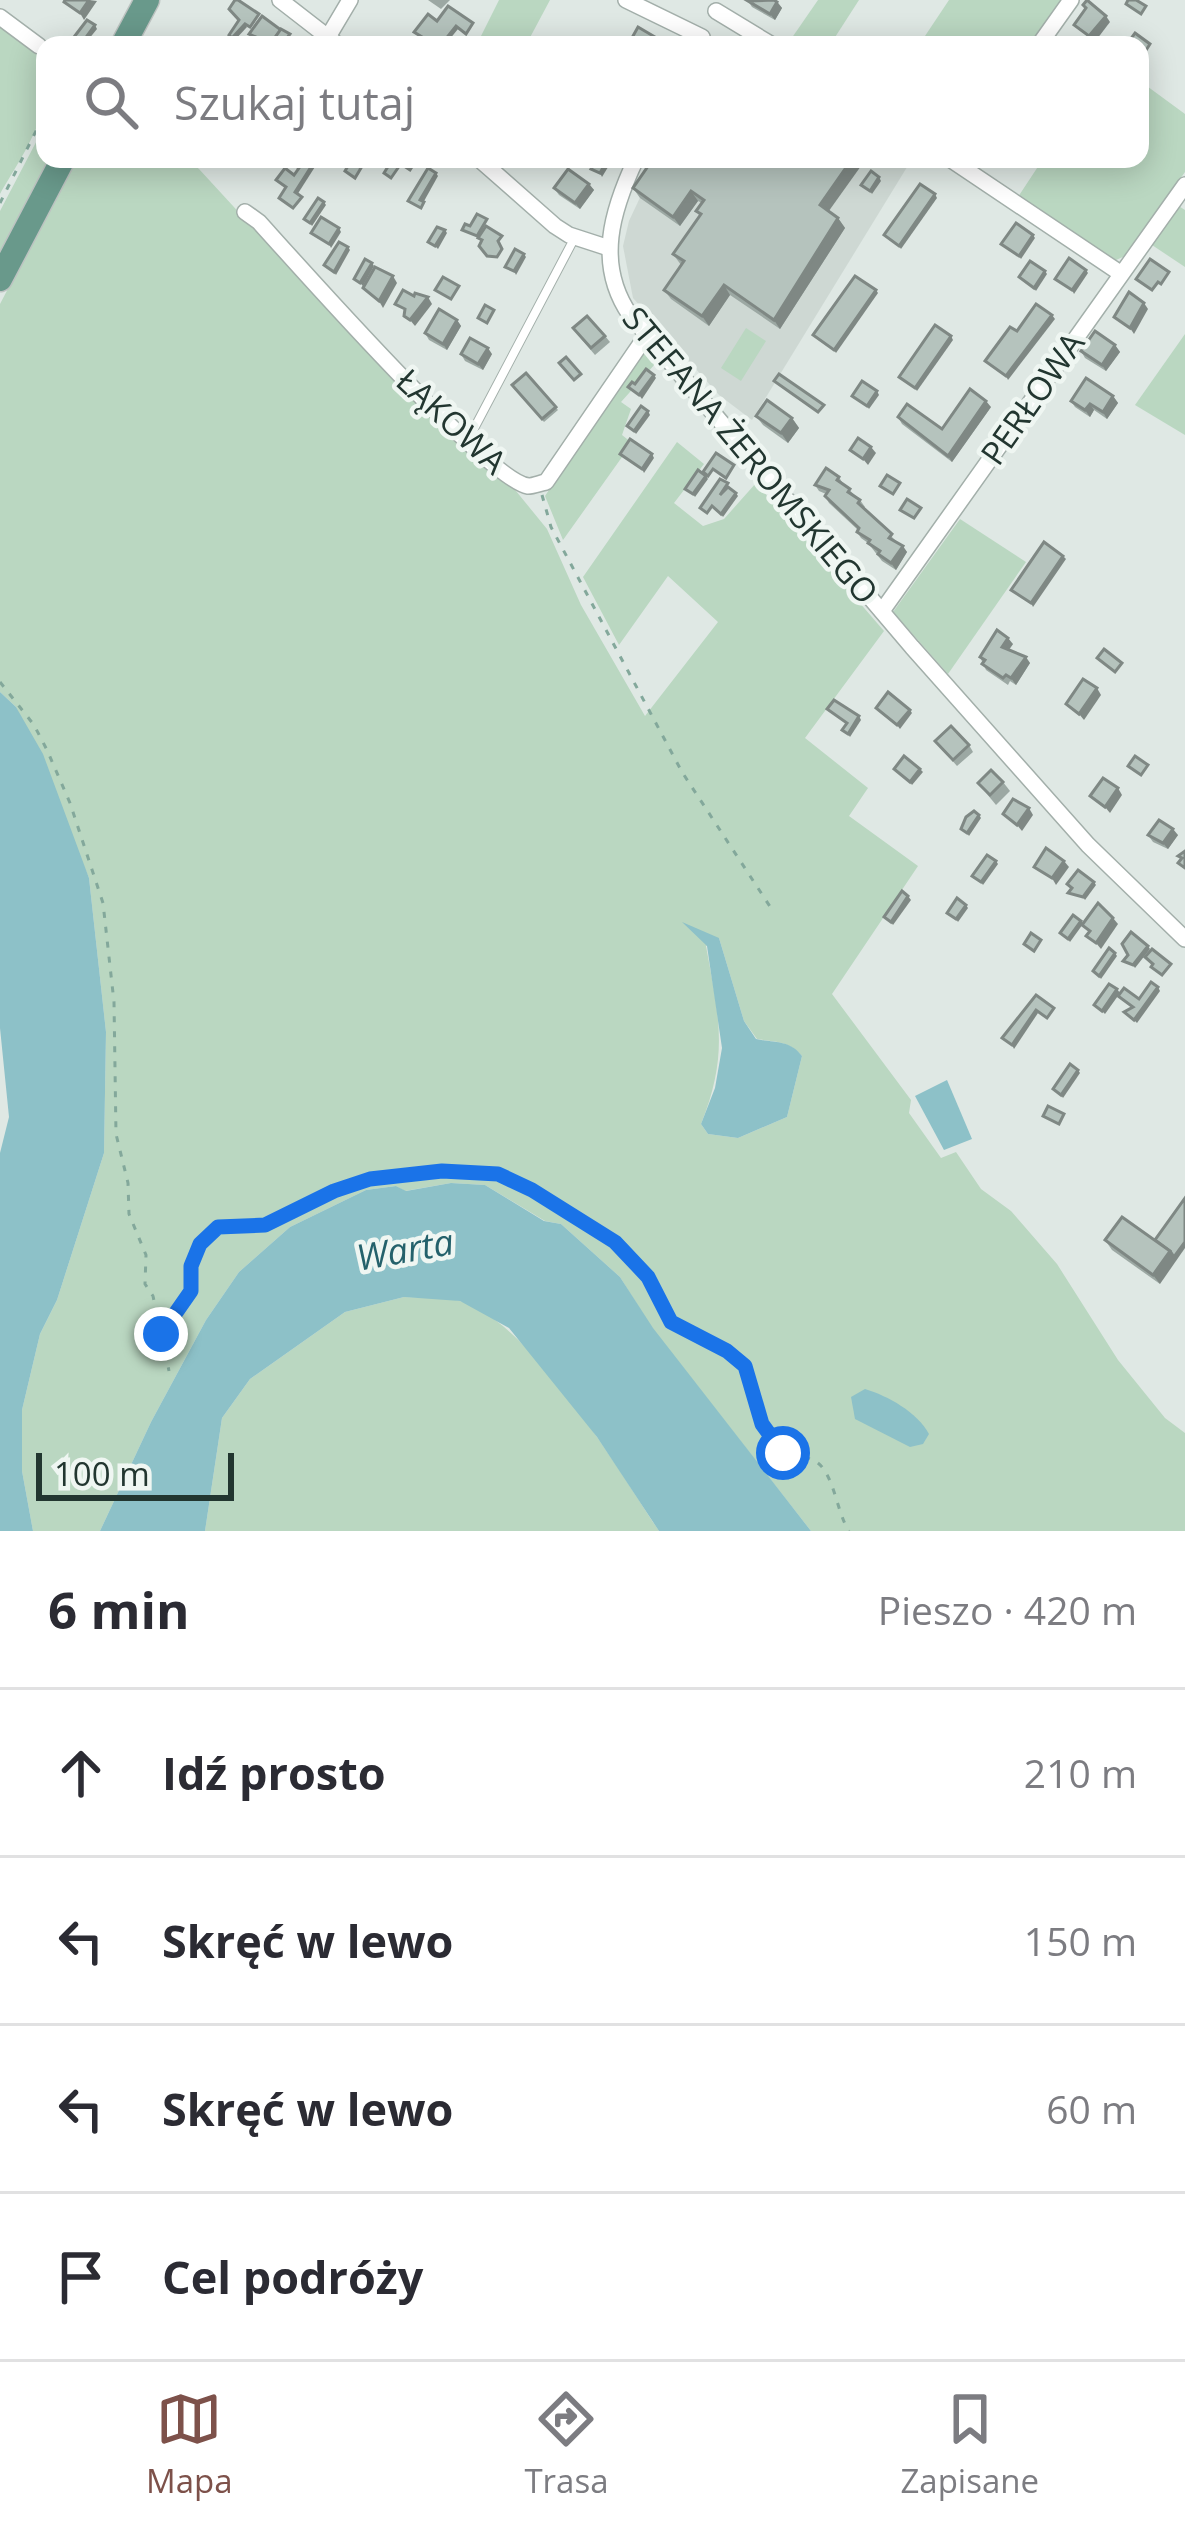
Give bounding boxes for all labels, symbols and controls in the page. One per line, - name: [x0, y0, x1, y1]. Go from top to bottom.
- search box: [36, 36, 1149, 168]
- icon: search: [78, 69, 144, 135]
- text: Szukaj tutaj: [174, 72, 415, 133]
- street label: STEFANA ŻEROMSKIEGO: [613, 297, 889, 613]
- street label: PERŁOWA: [970, 322, 1094, 473]
- street label: ŁĄKOWA: [387, 358, 517, 484]
- water label: Warta: [353, 1216, 457, 1282]
- route end: [134, 1307, 188, 1361]
- route start: [756, 1426, 810, 1480]
- scale bar: [36, 1447, 234, 1500]
- text: 100 m: [54, 1451, 150, 1496]
- text: 6 min: [48, 1574, 190, 1644]
- text: Pieszo · 420 m: [878, 1583, 1137, 1636]
- icon: ahead: [48, 1740, 114, 1806]
- text: Idź prosto: [162, 1742, 386, 1803]
- text: 210 m: [1024, 1746, 1137, 1799]
- icon: left: [48, 1908, 114, 1974]
- text: Skręć w lewo: [162, 1910, 453, 1971]
- text: 150 m: [1024, 1914, 1137, 1967]
- icon: left: [48, 2076, 114, 2142]
- text: Skręć w lewo: [162, 2078, 453, 2139]
- text: 60 m: [1046, 2082, 1137, 2135]
- icon: arrive: [48, 2244, 114, 2310]
- text: Cel podróży: [162, 2246, 423, 2307]
- tab: Mapa: [146, 2386, 233, 2503]
- tab: Trasa: [524, 2386, 609, 2503]
- tab: Zapisane: [900, 2386, 1039, 2503]

